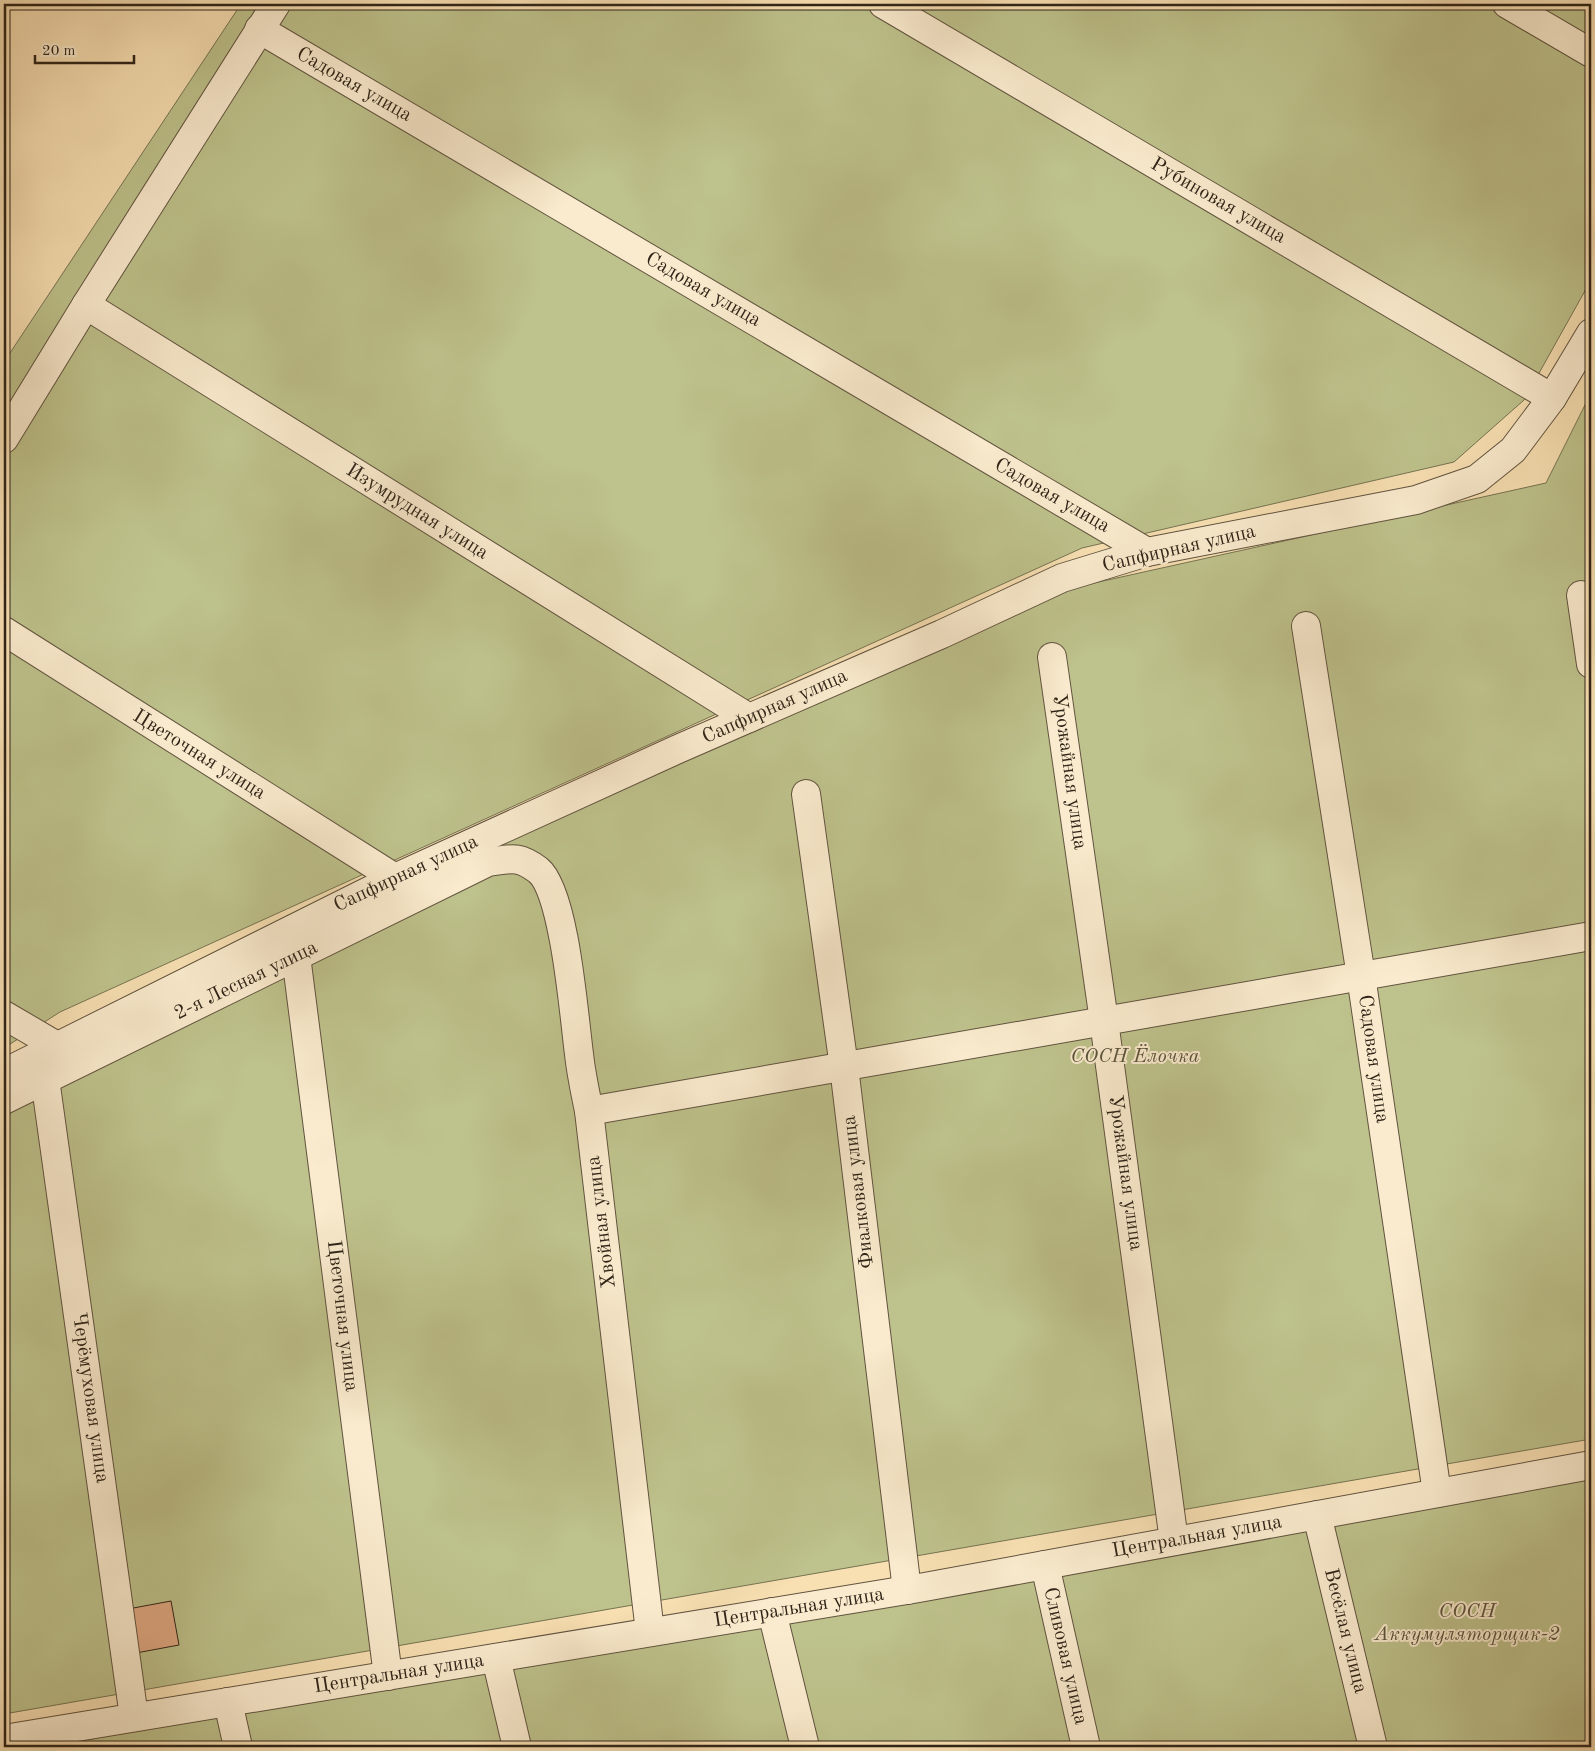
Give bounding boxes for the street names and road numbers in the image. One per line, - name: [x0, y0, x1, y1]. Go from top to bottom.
- street label: Садовая улица: [293, 44, 415, 126]
- street label: Рубиновая улица: [1147, 154, 1289, 248]
- street label: Садовая улица: [642, 249, 764, 331]
- street label: Садовая улица: [991, 455, 1113, 537]
- street label: Изумрудная улица: [342, 460, 492, 564]
- street label: Сапфирная улица: [1100, 522, 1258, 576]
- street label: Сапфирная улица: [699, 666, 851, 748]
- street label: Урожайная улица: [1048, 693, 1090, 851]
- street label: Цветочная улица: [129, 706, 269, 804]
- street label: Сапфирная улица: [331, 832, 481, 916]
- street label: 2-я Лесная улица: [171, 938, 321, 1024]
- street label: Садовая улица: [1354, 993, 1392, 1125]
- street label: Урожайная улица: [1104, 1094, 1146, 1252]
- street label: Фиалковая улица: [840, 1114, 878, 1270]
- street label: Хвойная улица: [584, 1155, 620, 1289]
- street label: Цветочная улица: [323, 1239, 361, 1393]
- street label: Черёмуховая улица: [68, 1311, 112, 1485]
- street label: Центральная улица: [1110, 1512, 1284, 1562]
- street label: Весёлая улица: [1320, 1566, 1370, 1696]
- street label: Центральная улица: [712, 1585, 886, 1631]
- street label: Сливовая улица: [1039, 1585, 1091, 1727]
- street label: Центральная улица: [312, 1651, 486, 1697]

